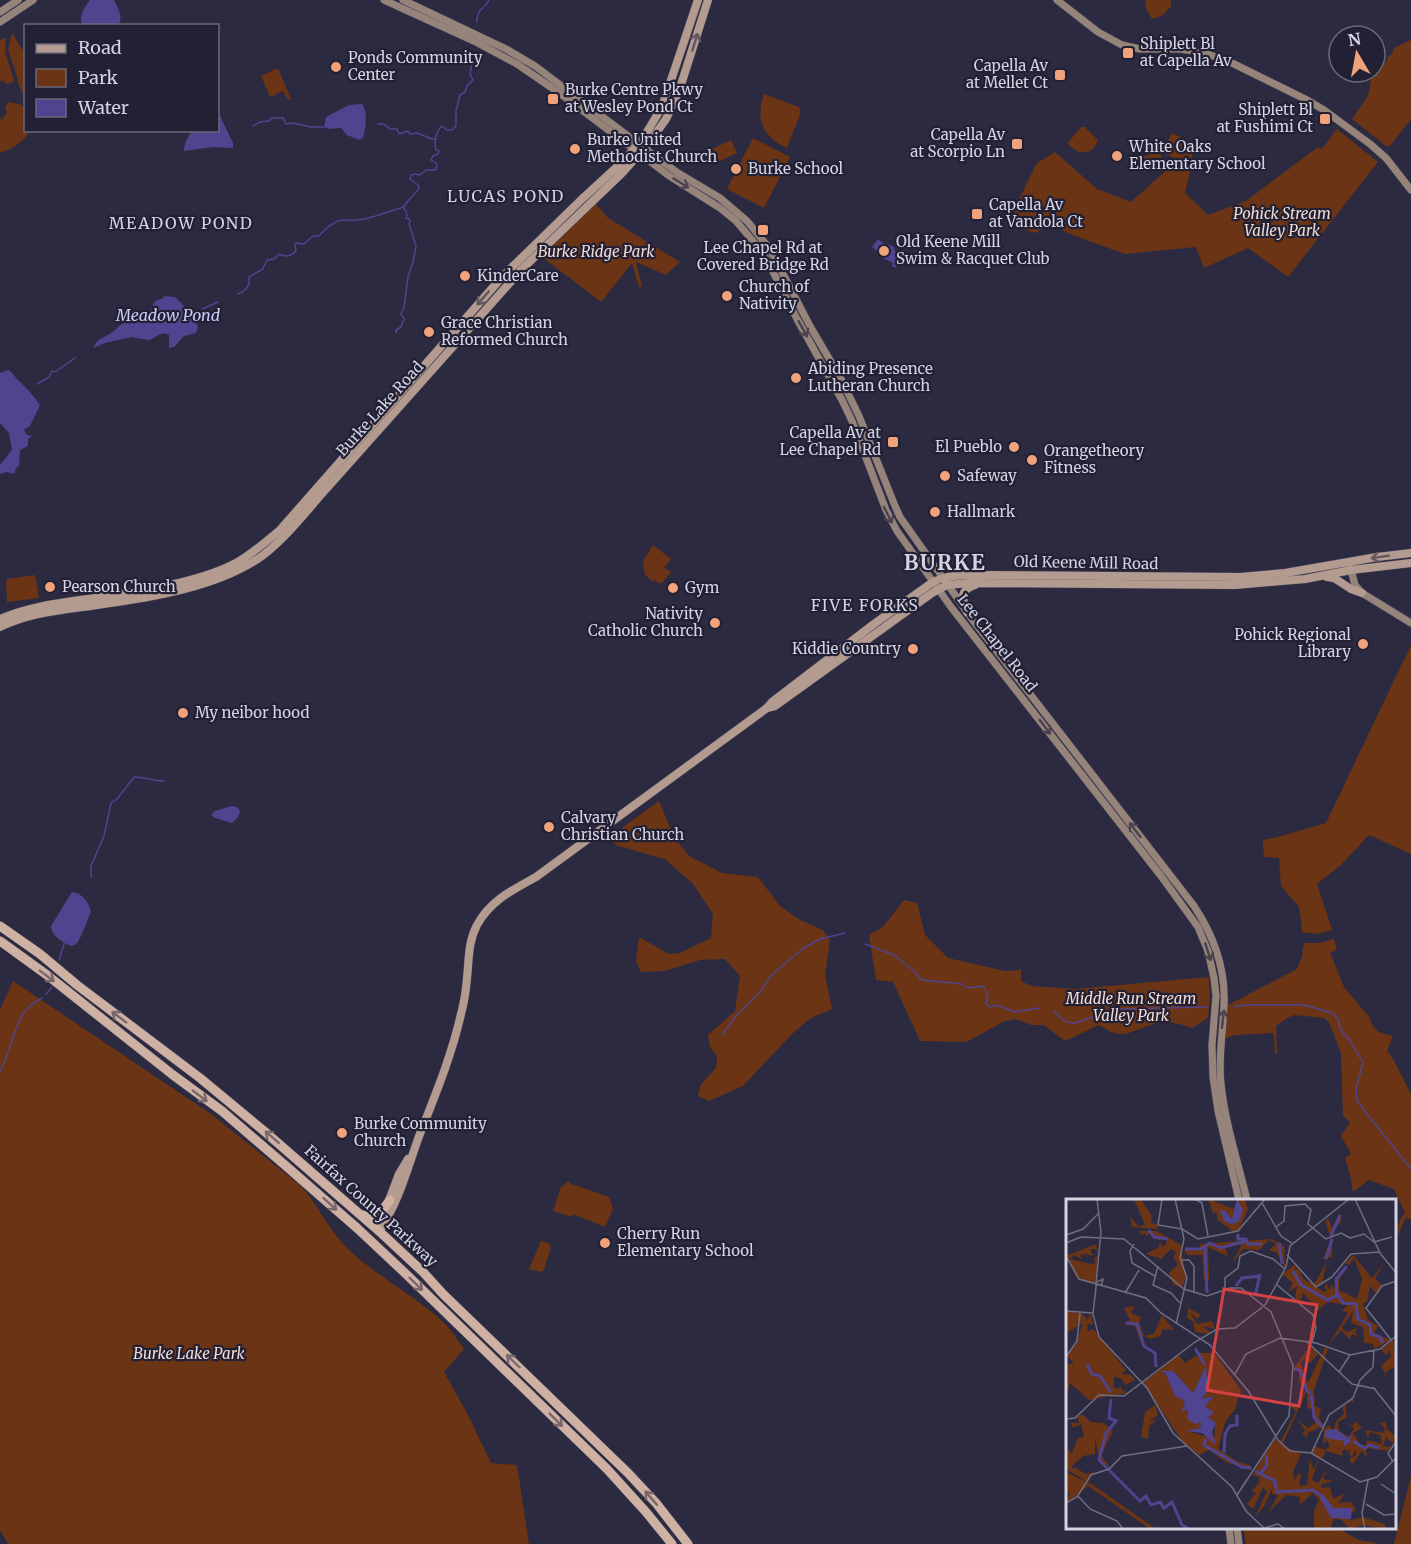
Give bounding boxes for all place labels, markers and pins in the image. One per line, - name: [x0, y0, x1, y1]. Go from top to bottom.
- place label: Shiplett Bl at Capella Av: [1140, 34, 1232, 70]
- marker: Shiplett Bl at Capella Av: [1121, 46, 1135, 60]
- place label: Ponds Community Center: [348, 48, 483, 84]
- place label: Capella Av at Mellet Ct: [966, 56, 1048, 92]
- marker: Ponds Community Center: [329, 60, 343, 74]
- marker: Capella Av at Mellet Ct: [1053, 68, 1067, 82]
- place label: Burke Centre Pkwy at Wesley Pond Ct: [565, 80, 703, 116]
- marker: Burke Centre Pkwy at Wesley Pond Ct: [546, 92, 560, 106]
- place label: Shiplett Bl at Fushimi Ct: [1217, 100, 1313, 136]
- marker: Shiplett Bl at Fushimi Ct: [1318, 112, 1332, 126]
- place label: Capella Av at Scorpio Ln: [910, 125, 1005, 161]
- place label: Burke United Methodist Church: [587, 130, 717, 166]
- marker: Capella Av at Scorpio Ln: [1010, 137, 1024, 151]
- place label: White Oaks Elementary School: [1128, 137, 1266, 173]
- marker: Burke United Methodist Church: [568, 142, 582, 156]
- marker: White Oaks Elementary School: [1110, 149, 1124, 163]
- place label: Burke School: [748, 159, 843, 178]
- marker: Burke School: [729, 162, 743, 176]
- place label: Capella Av at Vandola Ct: [989, 195, 1083, 231]
- marker: Capella Av at Vandola Ct: [970, 207, 984, 221]
- marker: Lee Chapel Rd at Covered Bridge Rd: [756, 223, 770, 237]
- place label: Old Keene Mill Swim & Racquet Club: [896, 232, 1050, 268]
- place label: Lee Chapel Rd at Covered Bridge Rd: [697, 238, 829, 274]
- marker: Old Keene Mill Swim & Racquet Club: [877, 244, 891, 258]
- place label: KinderCare: [477, 266, 559, 285]
- marker: KinderCare: [458, 269, 472, 283]
- place label: Church of Nativity: [739, 277, 810, 313]
- marker: Church of Nativity: [720, 289, 734, 303]
- place label: Grace Christian Reformed Church: [441, 313, 568, 349]
- marker: Grace Christian Reformed Church: [422, 325, 436, 339]
- place label: Abiding Presence Lutheran Church: [807, 359, 933, 395]
- marker: Abiding Presence Lutheran Church: [789, 371, 803, 385]
- place label: Capella Av at Lee Chapel Rd: [779, 423, 881, 459]
- marker: Capella Av at Lee Chapel Rd: [886, 435, 900, 449]
- place label: El Pueblo: [935, 437, 1002, 456]
- marker: El Pueblo: [1007, 440, 1021, 454]
- place label: Orangetheory Fitness: [1044, 441, 1144, 477]
- marker: Orangetheory Fitness: [1025, 453, 1039, 467]
- place label: Safeway: [957, 466, 1017, 485]
- marker: Safeway: [938, 469, 952, 483]
- place label: Hallmark: [947, 502, 1016, 521]
- marker: Hallmark: [928, 505, 942, 519]
- place label: Pearson Church: [62, 577, 176, 596]
- place label: Gym: [685, 578, 719, 597]
- marker: Pearson Church: [43, 580, 57, 594]
- marker: Gym: [666, 581, 680, 595]
- place label: Nativity Catholic Church: [588, 604, 703, 640]
- marker: Nativity Catholic Church: [708, 616, 722, 630]
- place label: Pohick Regional Library: [1234, 625, 1351, 661]
- marker: Pohick Regional Library: [1356, 637, 1370, 651]
- place label: Kiddie Country: [792, 639, 901, 658]
- marker: Kiddie Country: [906, 642, 920, 656]
- place label: My neibor hood: [195, 703, 310, 722]
- marker: My neibor hood: [176, 706, 190, 720]
- place label: Calvary Christian Church: [561, 808, 684, 844]
- marker: Calvary Christian Church: [542, 820, 556, 834]
- place label: Burke Community Church: [354, 1114, 487, 1150]
- marker: Burke Community Church: [335, 1126, 349, 1140]
- place label: Cherry Run Elementary School: [617, 1224, 754, 1260]
- marker: Cherry Run Elementary School: [598, 1236, 612, 1250]

